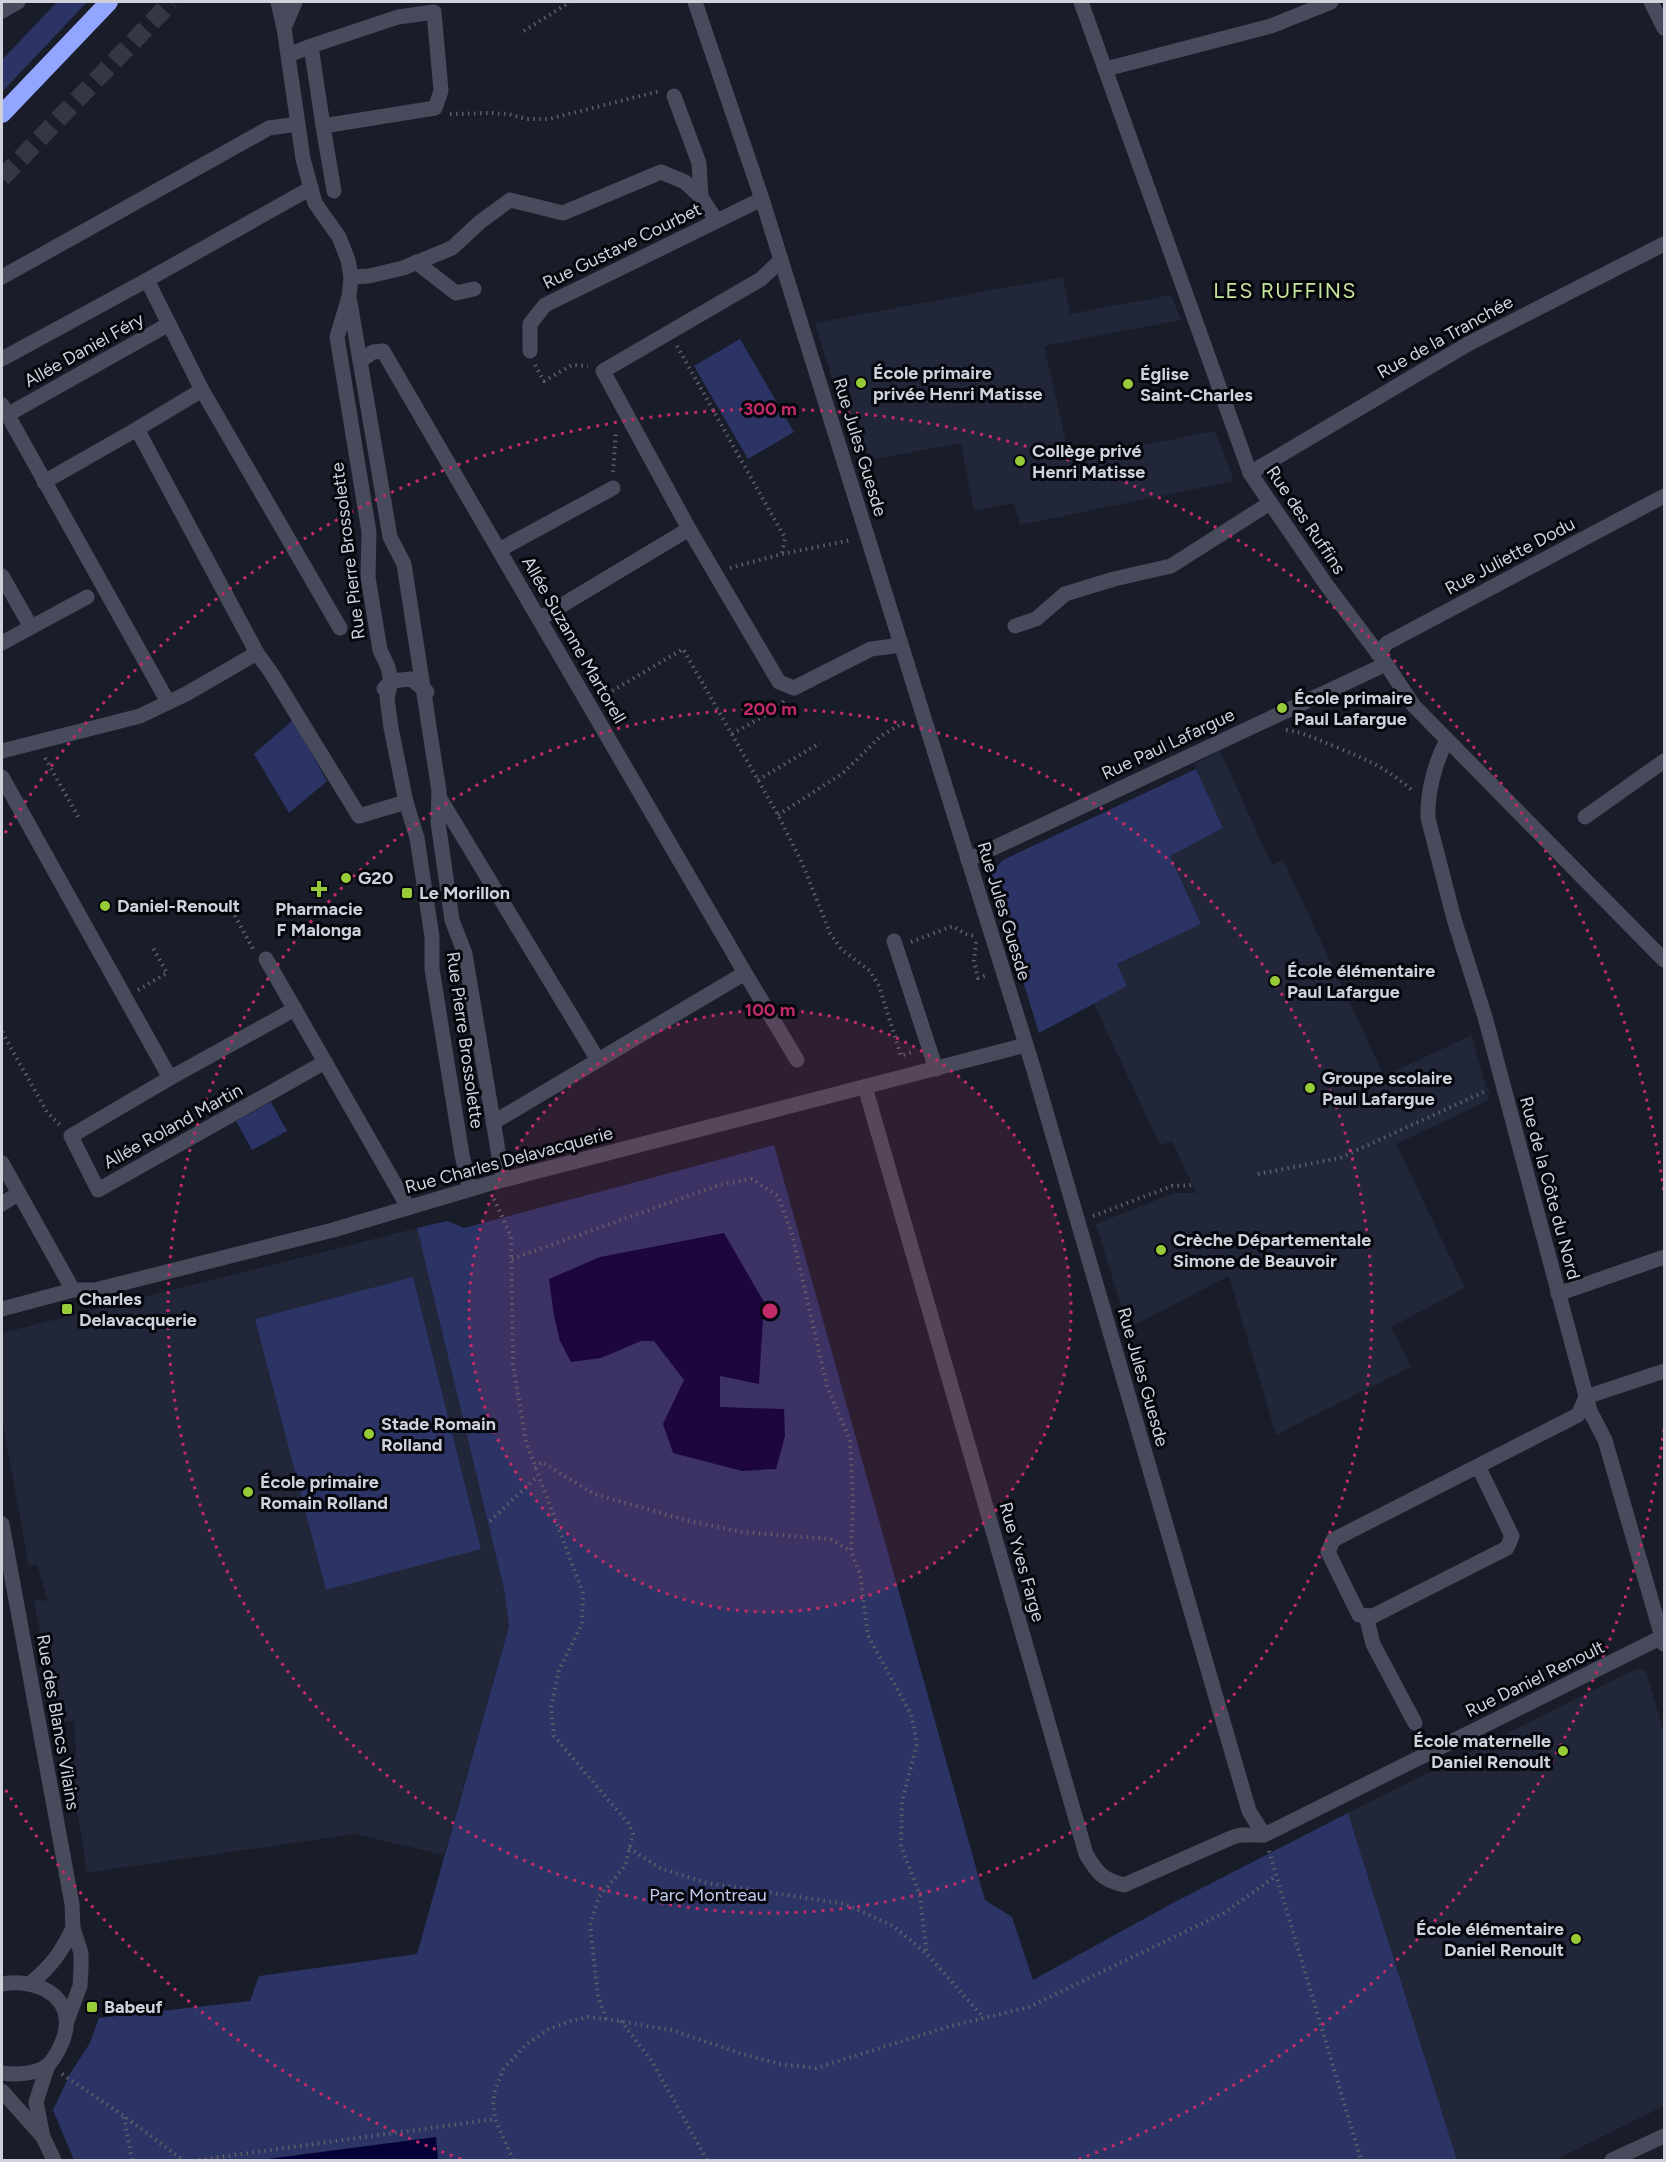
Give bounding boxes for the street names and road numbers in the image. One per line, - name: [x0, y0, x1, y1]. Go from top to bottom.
- street label: Rue Gustave Courbet: [539, 198, 705, 294]
- street label: Rue de la Tranchée: [1373, 290, 1517, 383]
- street label: Allée Daniel Féry: [20, 308, 148, 392]
- street label: Rue Jules Guesde: [828, 375, 892, 519]
- street label: Rue Pierre Brossolette: [326, 461, 370, 641]
- street label: Rue des Ruffins: [1262, 462, 1350, 578]
- street label: Rue Juliette Dodu: [1441, 512, 1579, 600]
- street label: Allée Suzanne Martorell: [517, 553, 631, 727]
- street label: Rue Paul Lafargue: [1098, 703, 1238, 784]
- street label: Rue Jules Guesde: [972, 839, 1036, 983]
- street label: Rue Pierre Brossolette: [442, 950, 488, 1130]
- street label: Allée Roland Martin: [100, 1079, 246, 1173]
- street label: Rue de la Côte du Nord: [1515, 1094, 1585, 1282]
- street label: Rue Charles Delavacquerie: [403, 1122, 615, 1198]
- street label: Rue Jules Guesde: [1113, 1305, 1173, 1449]
- street label: Rue Yves Farge: [994, 1500, 1050, 1625]
- street label: Rue des Blancs Vilains: [32, 1632, 84, 1812]
- street label: Rue Daniel Renoult: [1462, 1636, 1608, 1722]

